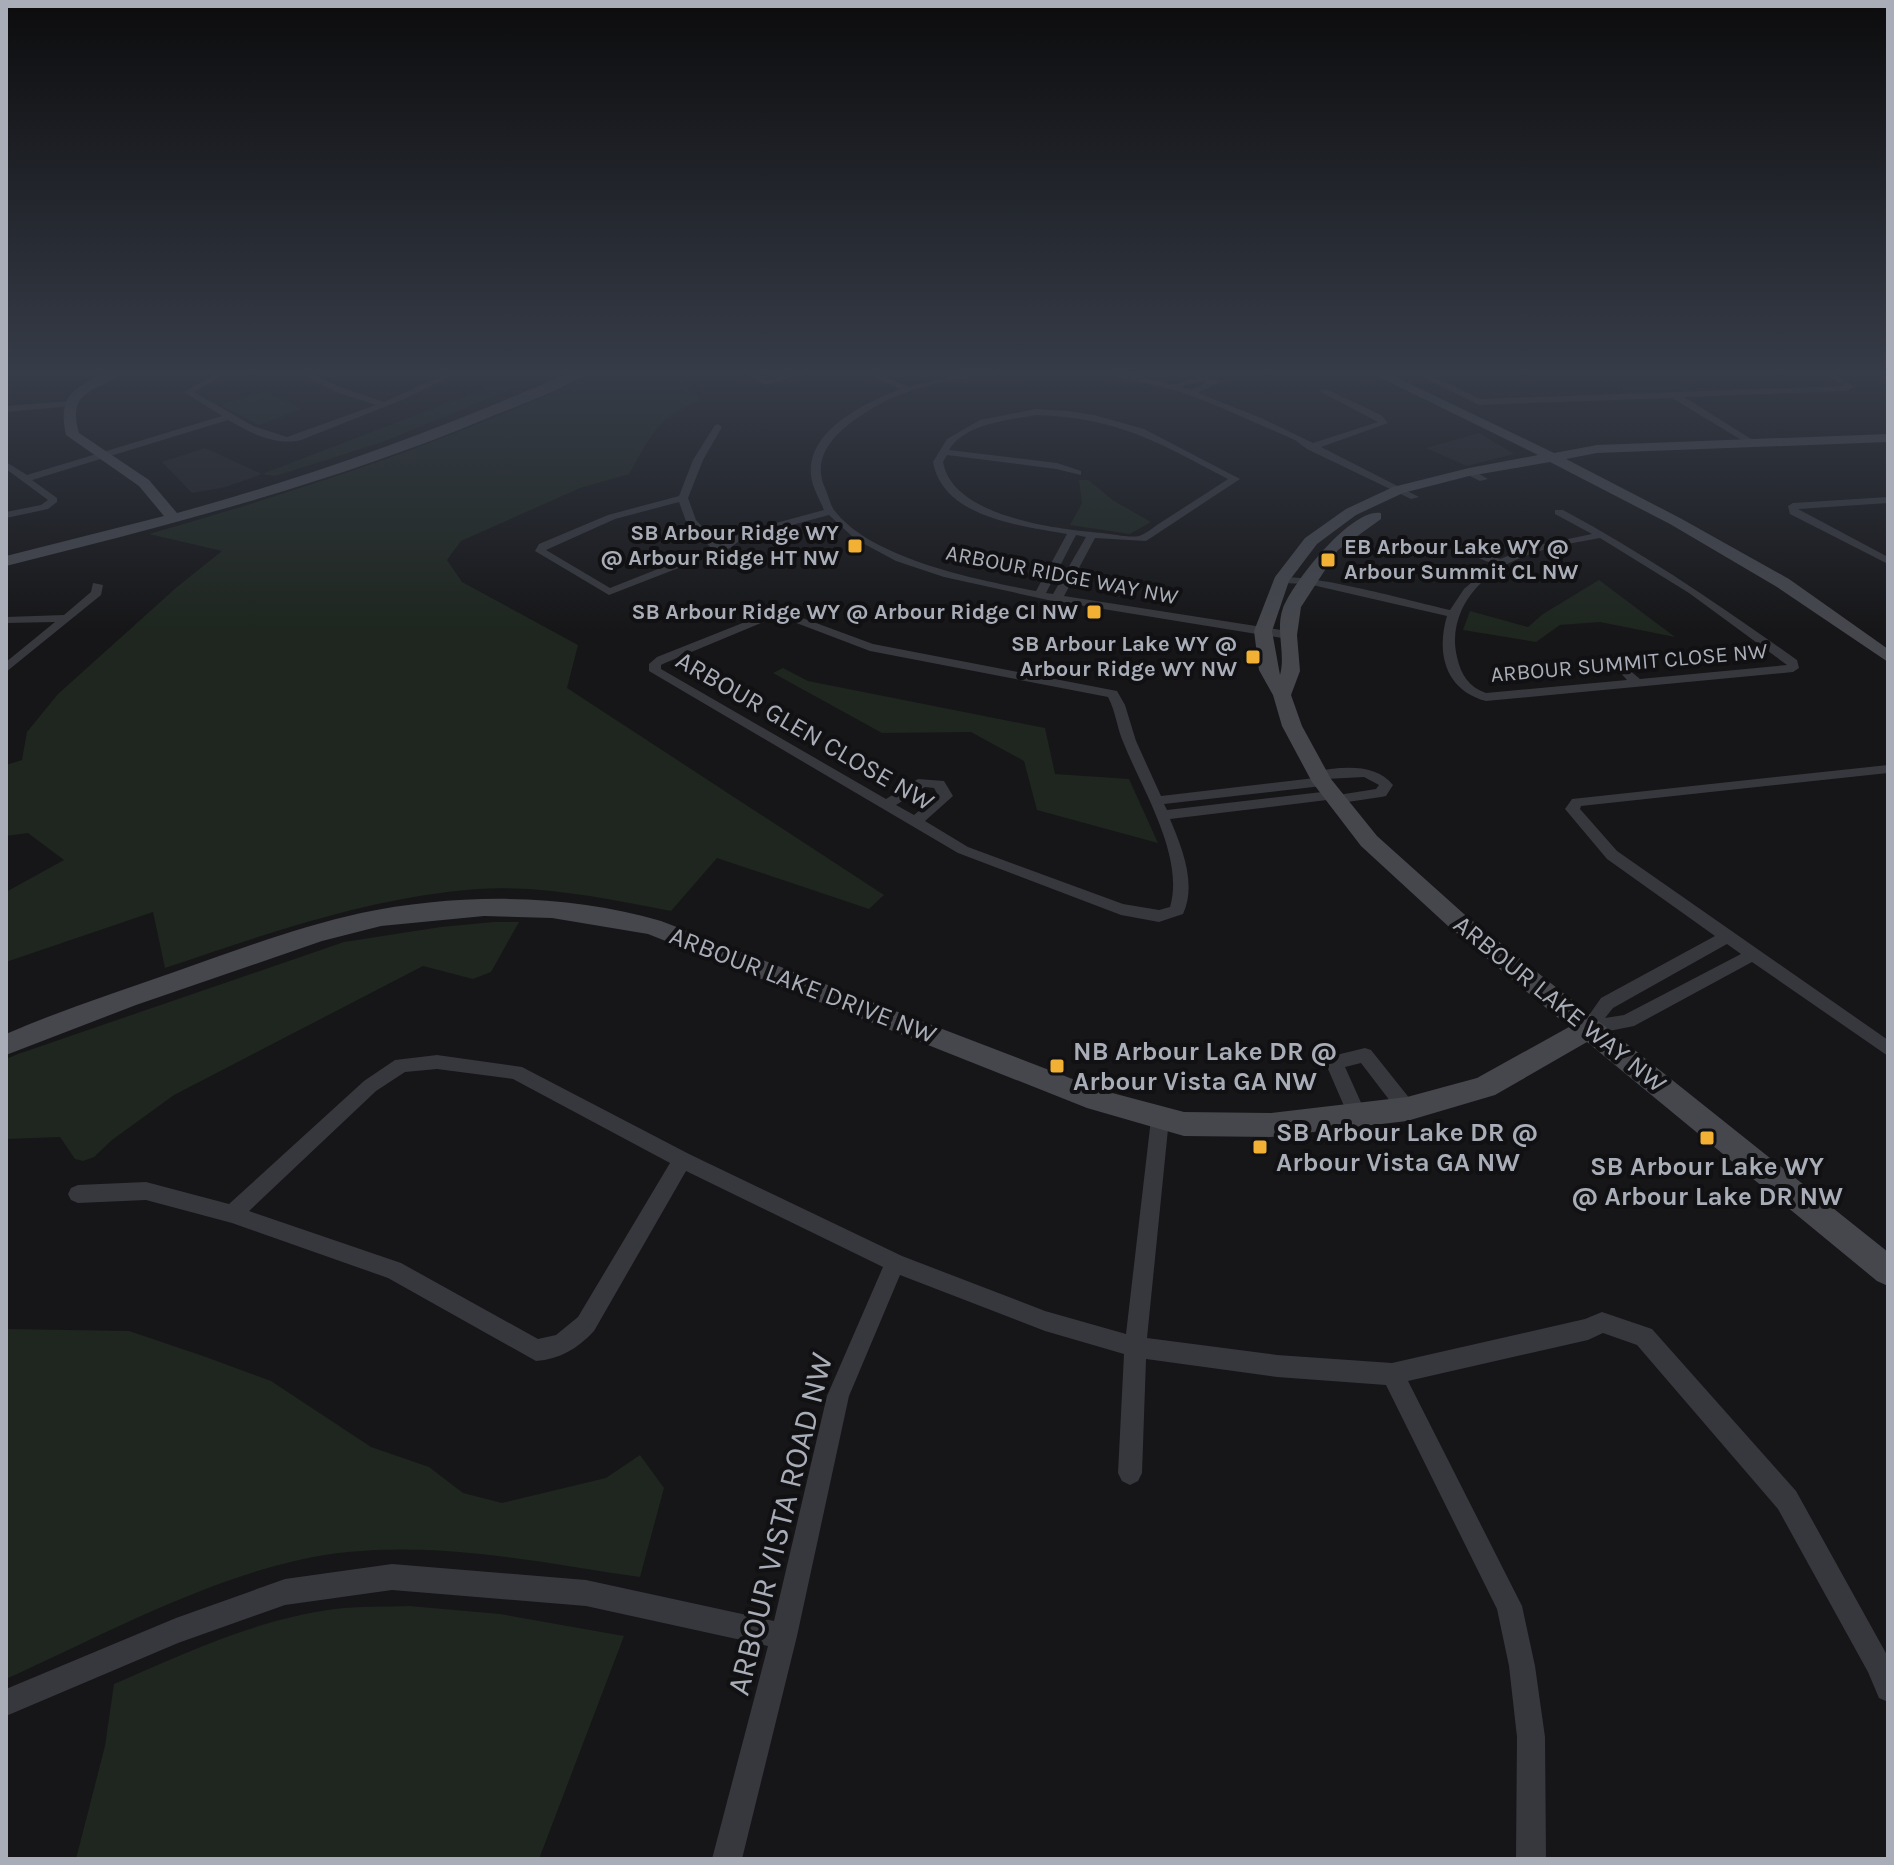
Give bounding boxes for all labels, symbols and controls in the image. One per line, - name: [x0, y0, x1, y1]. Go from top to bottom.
- place label: SB Arbour Ridge WY @ Arbour Ridge HT NW: [600, 520, 839, 571]
- place label: EB Arbour Lake WY @ Arbour Summit CL NW: [1344, 534, 1579, 585]
- marker: SB Arbour Ridge WY @ Arbour Ridge HT NW: [846, 537, 864, 555]
- street label: ARBOUR RIDGE WAY NW: [944, 540, 1181, 610]
- marker: EB Arbour Lake WY @ Arbour Summit CL NW: [1319, 551, 1337, 569]
- place label: SB Arbour Ridge WY @ Arbour Ridge CI NW: [631, 599, 1078, 625]
- marker: SB Arbour Ridge WY @ Arbour Ridge CI NW: [1085, 603, 1103, 621]
- place label: SB Arbour Lake WY @ Arbour Ridge WY NW: [1011, 631, 1237, 682]
- street label: ARBOUR SUMMIT CLOSE NW: [1489, 638, 1769, 688]
- street label: ARBOUR GLEN CLOSE NW: [670, 644, 940, 818]
- marker: SB Arbour Lake WY @ Arbour Ridge WY NW: [1244, 648, 1262, 666]
- street label: ARBOUR LAKE WAY NW: [1447, 909, 1673, 1099]
- street label: ARBOUR LAKE DRIVE NW: [665, 920, 941, 1050]
- place label: NB Arbour Lake DR @ Arbour Vista GA NW: [1073, 1036, 1337, 1097]
- marker: NB Arbour Lake DR @ Arbour Vista GA NW: [1048, 1057, 1066, 1075]
- place label: SB Arbour Lake DR @ Arbour Vista GA NW: [1276, 1117, 1538, 1178]
- marker: SB Arbour Lake WY @ Arbour Lake DR NW: [1698, 1129, 1716, 1147]
- marker: SB Arbour Lake DR @ Arbour Vista GA NW: [1251, 1138, 1269, 1156]
- place label: SB Arbour Lake WY @ Arbour Lake DR NW: [1571, 1151, 1843, 1212]
- street label: ARBOUR VISTA ROAD NW: [720, 1349, 841, 1699]

